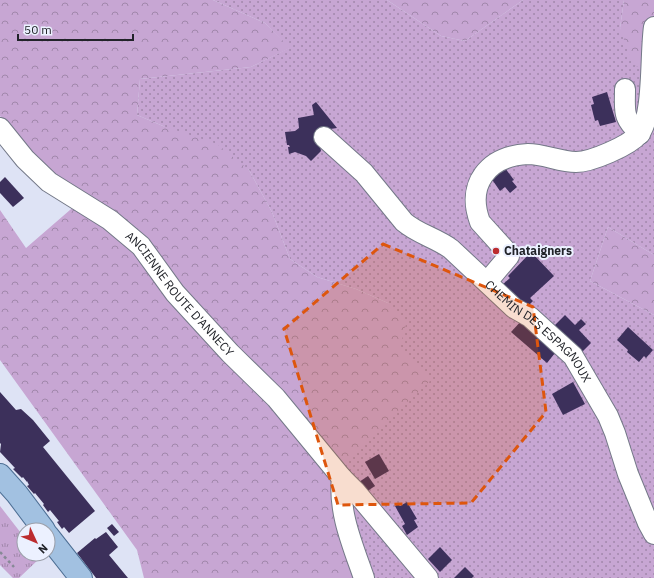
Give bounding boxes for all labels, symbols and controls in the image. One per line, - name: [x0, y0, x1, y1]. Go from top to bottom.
- scale bar: [18, 16, 133, 42]
- text: 50 m: [24, 22, 52, 37]
- street label: ANCIENNE ROUTE D'ANNECY: [123, 228, 237, 359]
- place label: Chataigners: [504, 243, 572, 258]
- marker: Chataigners: [491, 246, 501, 256]
- street label: CHEMIN DES ESPAGNOUX: [482, 277, 595, 385]
- north arrow: [16, 522, 56, 562]
- text: N: [35, 541, 51, 557]

